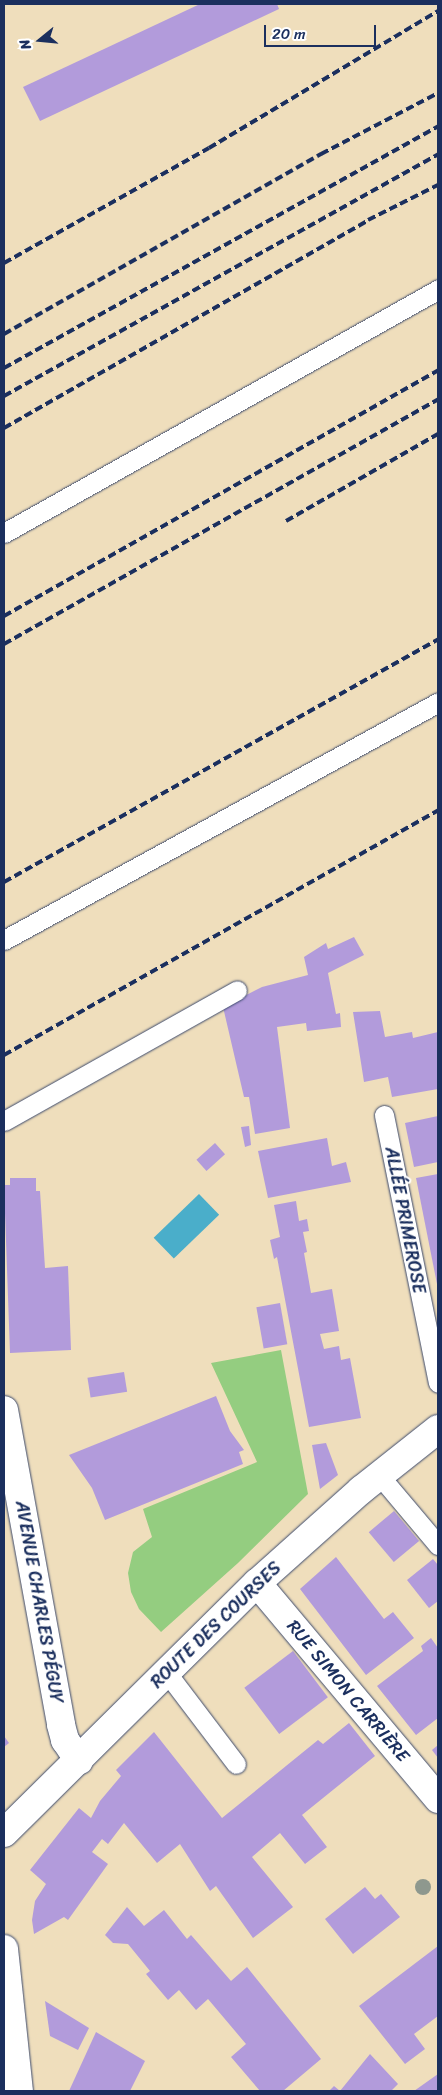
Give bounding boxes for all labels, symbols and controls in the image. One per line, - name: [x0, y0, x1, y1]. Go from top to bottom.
- north arrow: [15, 15, 65, 65]
- scale bar: [267, 15, 380, 47]
- text: 20 m: [272, 21, 306, 47]
- text: N: [12, 36, 39, 53]
- street label: ALLÉE PRIMEROSE: [380, 1144, 430, 1296]
- street label: AVENUE CHARLES PÉGUY: [11, 1499, 67, 1705]
- street label: ROUTE DES COURSES: [147, 1558, 285, 1692]
- street label: RUE SIMON CARRIÈRE: [281, 1615, 415, 1767]

